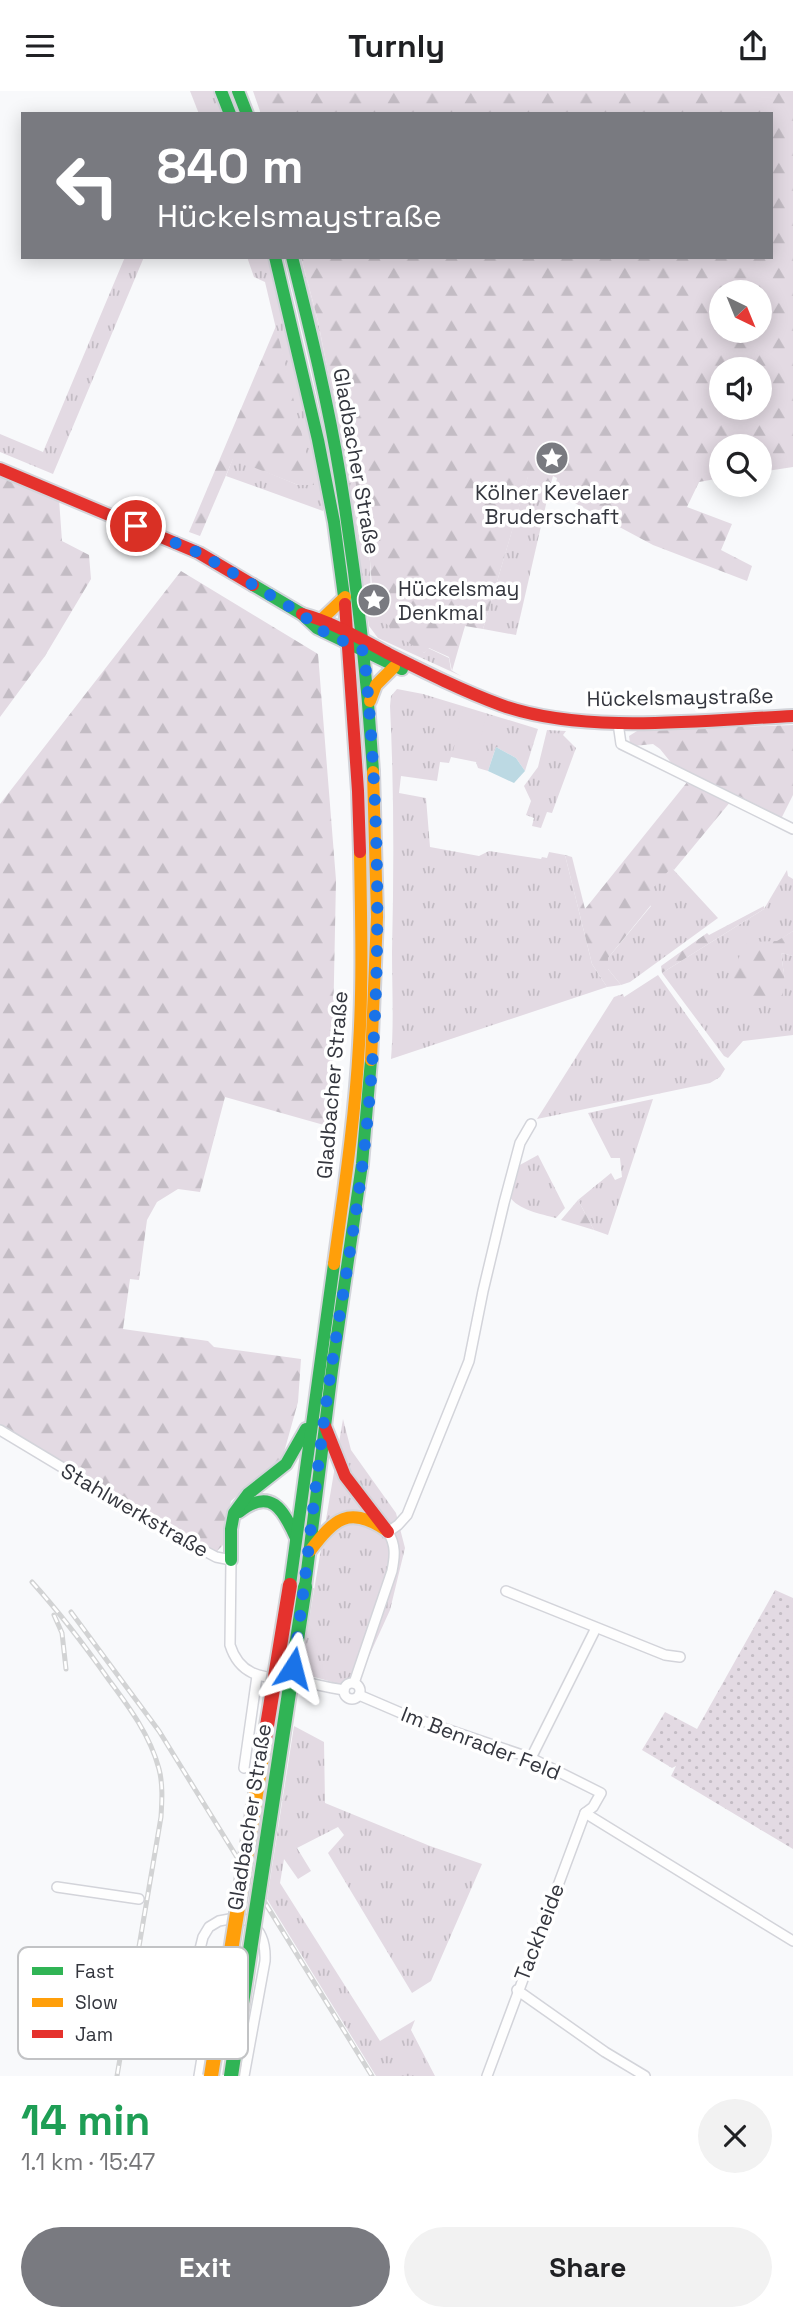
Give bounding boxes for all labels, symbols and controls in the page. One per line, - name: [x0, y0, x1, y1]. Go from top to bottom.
- text: Turnly: [348, 26, 445, 66]
- icon: menu: [21, 27, 59, 65]
- icon: share: [734, 27, 772, 65]
- text: 840 m: [157, 135, 304, 197]
- icon: left: [42, 140, 133, 231]
- text: Hückelsmaystraße: [157, 196, 442, 236]
- north arrow: [709, 280, 772, 343]
- map controls: [709, 280, 772, 497]
- button: sound: [709, 357, 772, 420]
- street label: Gladbacher Straße: [327, 366, 387, 556]
- button: search: [709, 434, 772, 497]
- place icon: Kölner Kevelaer Bruderschaft: [533, 439, 571, 477]
- place label: Kölner Kevelaer Bruderschaft: [475, 479, 629, 530]
- pin: [106, 496, 166, 556]
- icon: arrive: [117, 507, 155, 545]
- place label: Hückelsmay Denkmal: [398, 575, 519, 626]
- place icon: Hückelsmay Denkmal: [355, 581, 393, 619]
- street label: Hückelsmaystraße: [586, 682, 774, 712]
- street label: Gladbacher Straße: [310, 990, 354, 1180]
- street label: Stahlwerkstraße: [56, 1457, 214, 1563]
- position arrow: [256, 1631, 330, 1705]
- street label: Im Benrader Feld: [397, 1700, 565, 1786]
- street label: Gladbacher Straße: [221, 1722, 277, 1912]
- street label: Tackheide: [508, 1879, 570, 1985]
- legend: [18, 1947, 248, 2059]
- text: Fast: [75, 1959, 115, 1984]
- text: Slow: [75, 1990, 118, 2015]
- text: Jam: [75, 2022, 113, 2047]
- text: 14 min: [21, 2094, 150, 2147]
- button: close: [698, 2099, 772, 2173]
- text: 1.1 km · 15:47: [21, 2147, 155, 2177]
- button: Exit: [21, 2227, 390, 2307]
- button: Share: [404, 2227, 772, 2307]

